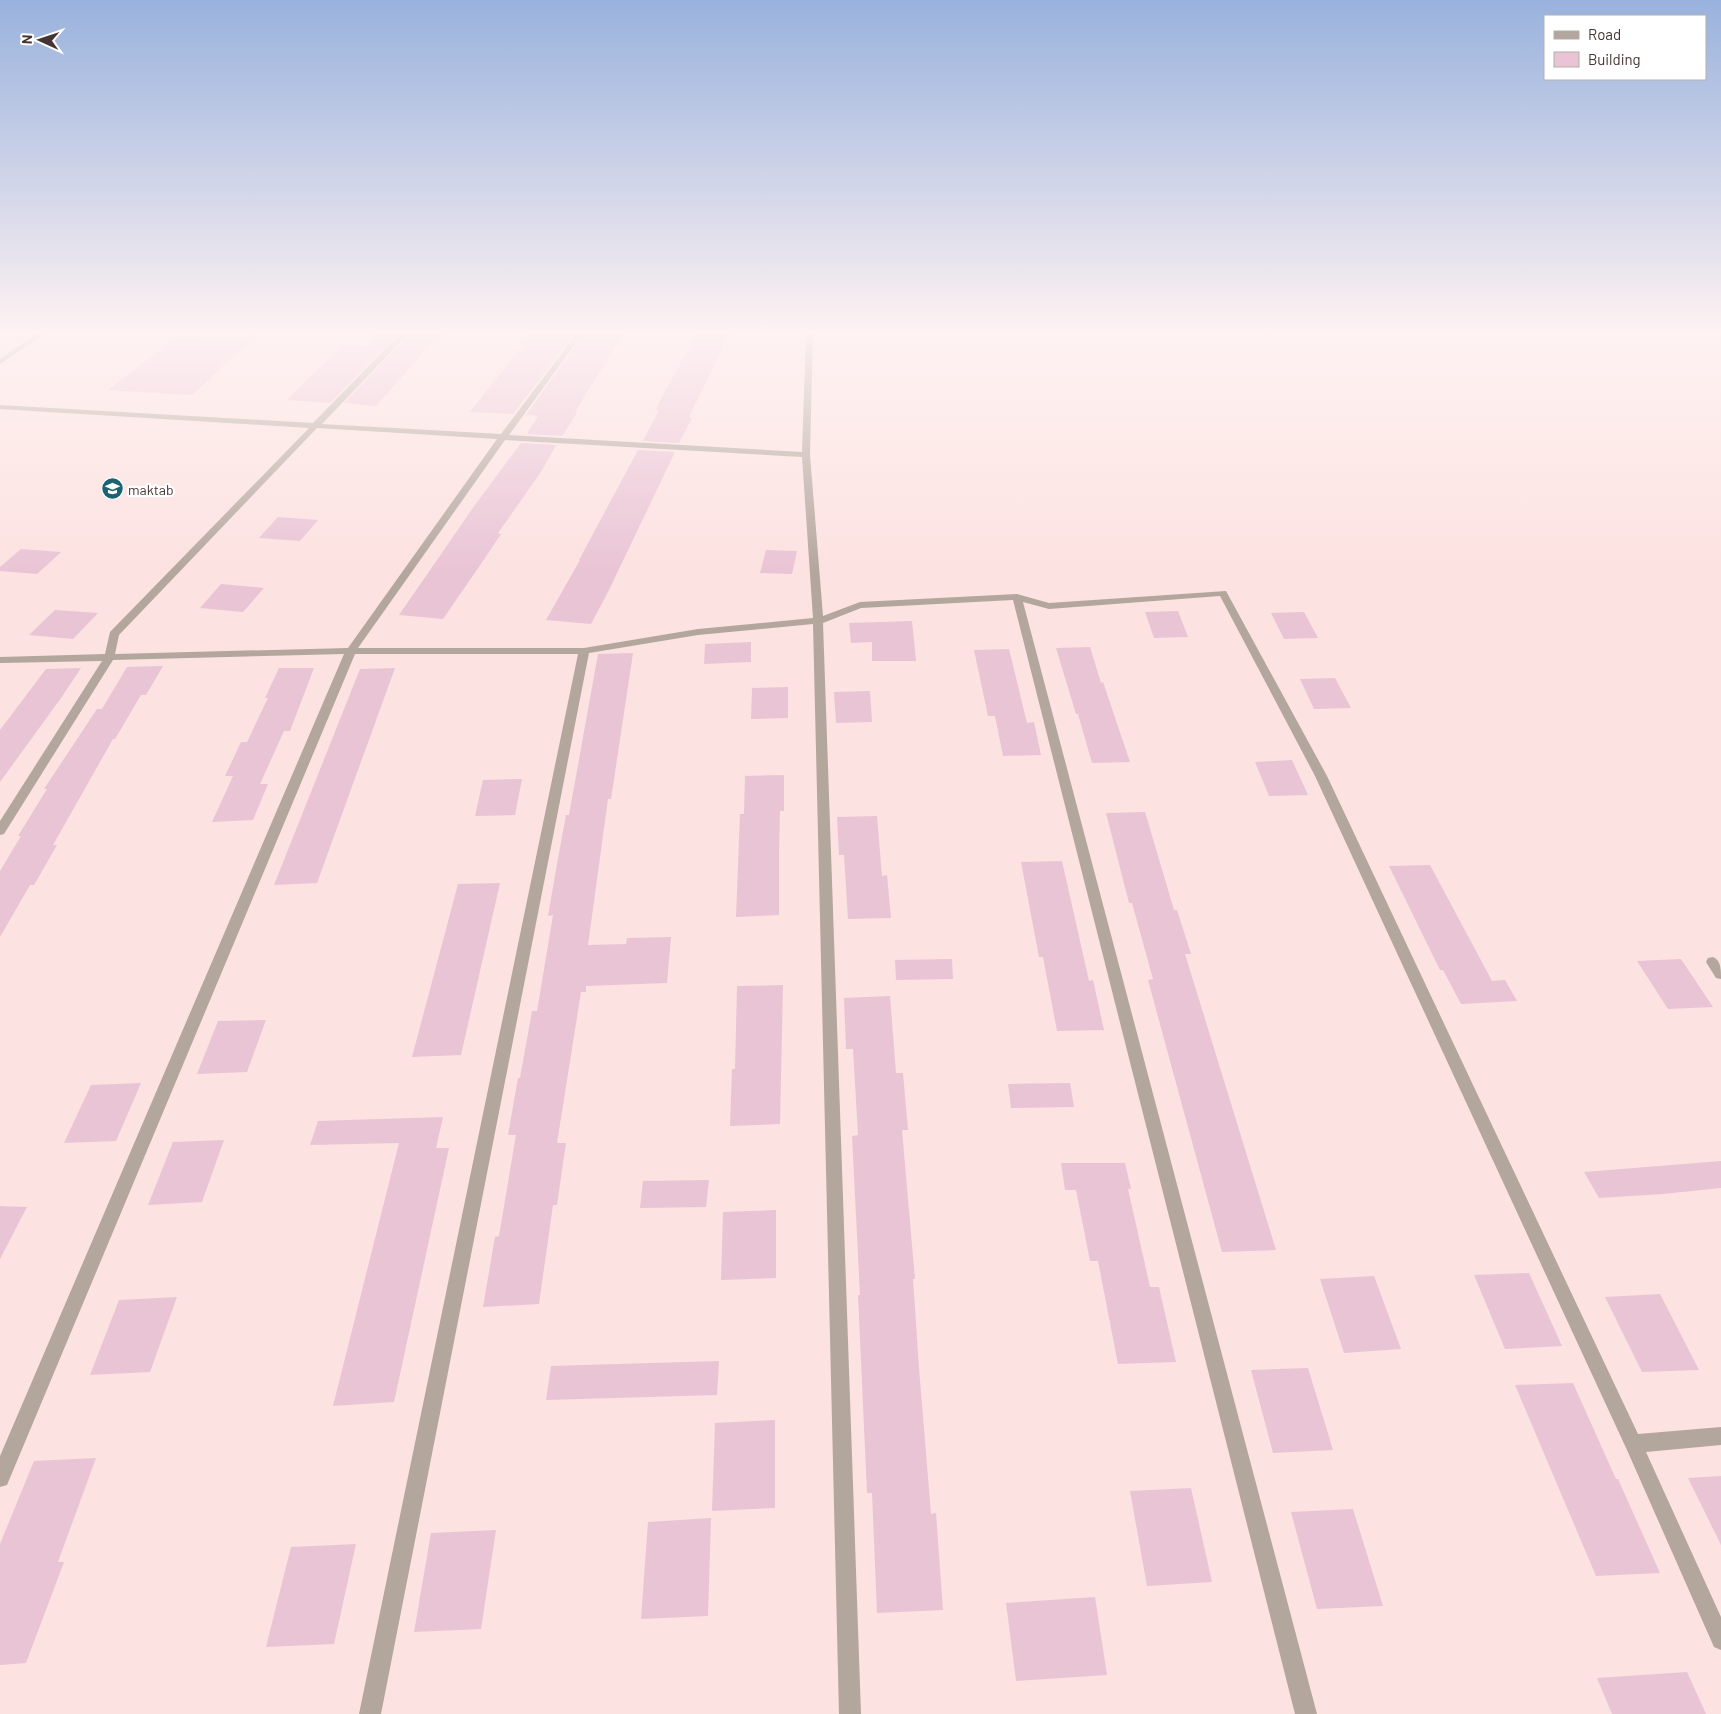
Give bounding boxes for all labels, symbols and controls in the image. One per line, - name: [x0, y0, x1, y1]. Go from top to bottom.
- north arrow: [15, 15, 65, 65]
- legend: [1544, 15, 1706, 80]
- text: Road: [1588, 25, 1621, 43]
- text: N: [18, 34, 35, 44]
- text: Building: [1588, 50, 1641, 68]
- school or university icon: maktab: [100, 477, 124, 501]
- place label: maktab: [128, 481, 174, 498]

